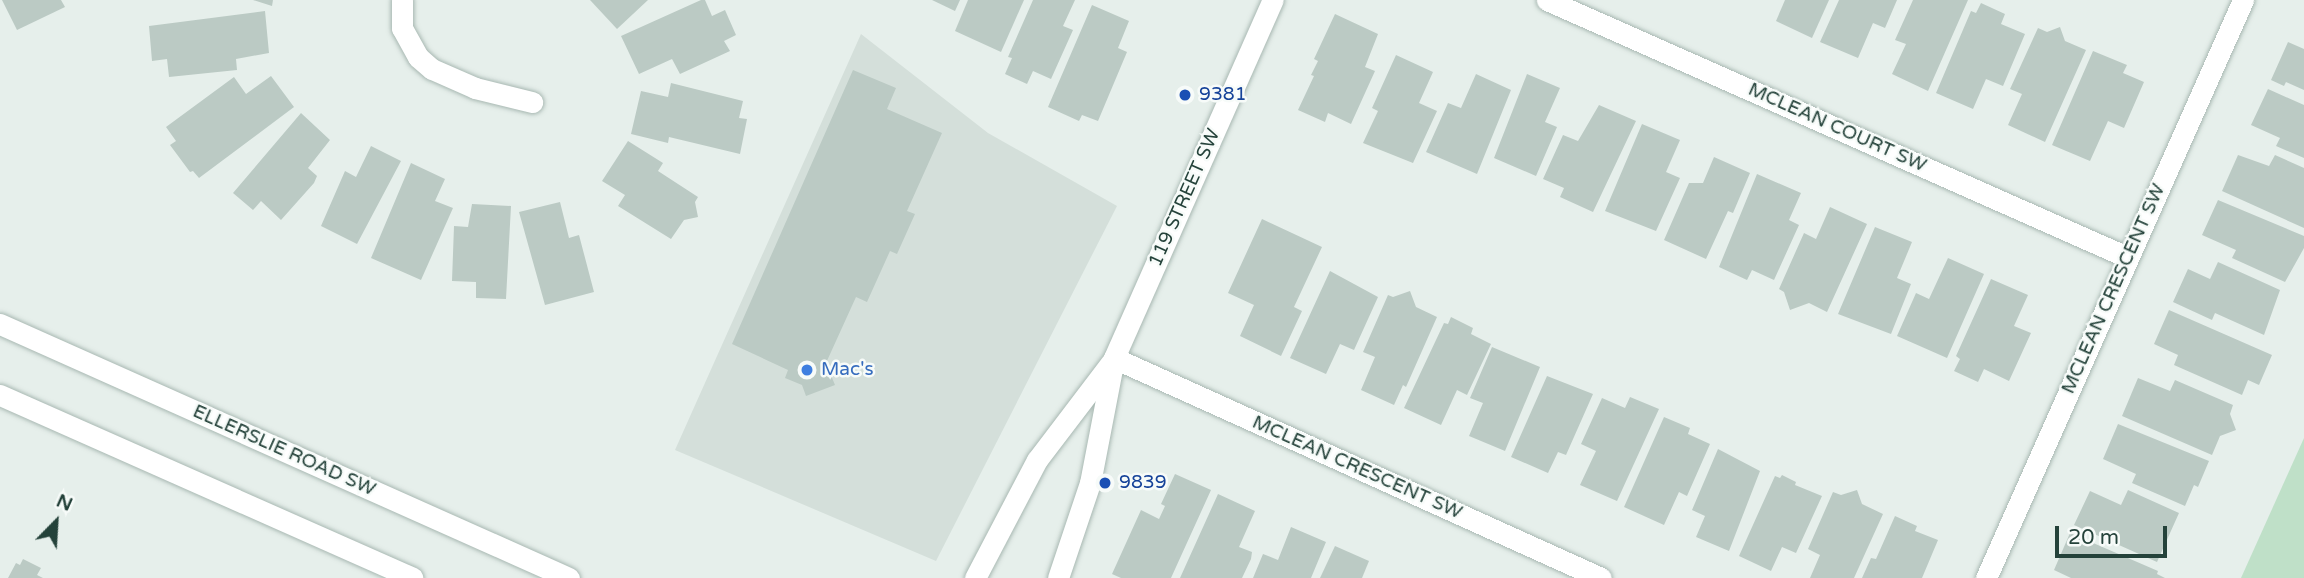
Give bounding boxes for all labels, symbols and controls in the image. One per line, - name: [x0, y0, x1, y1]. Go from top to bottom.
- street label: MCLEAN COURT SW: [1744, 78, 1930, 178]
- place label: 9381: [1199, 84, 1247, 106]
- marker: 9381: [1177, 87, 1193, 103]
- street label: 119 STREET SW: [1144, 126, 1226, 270]
- street label: MCLEAN CRESCENT SW: [2057, 180, 2171, 398]
- place label: Mac's: [821, 359, 873, 381]
- marker: Mac's: [799, 362, 815, 378]
- street label: ELLERSLIE ROAD SW: [189, 400, 379, 502]
- street label: MCLEAN CRESCENT SW: [1248, 411, 1466, 525]
- place label: 9839: [1119, 472, 1167, 494]
- marker: 9839: [1097, 475, 1113, 491]
- north arrow: [21, 487, 91, 557]
- text: N: [53, 490, 76, 516]
- scale bar: [2059, 512, 2171, 556]
- text: 20 m: [2068, 525, 2119, 550]

